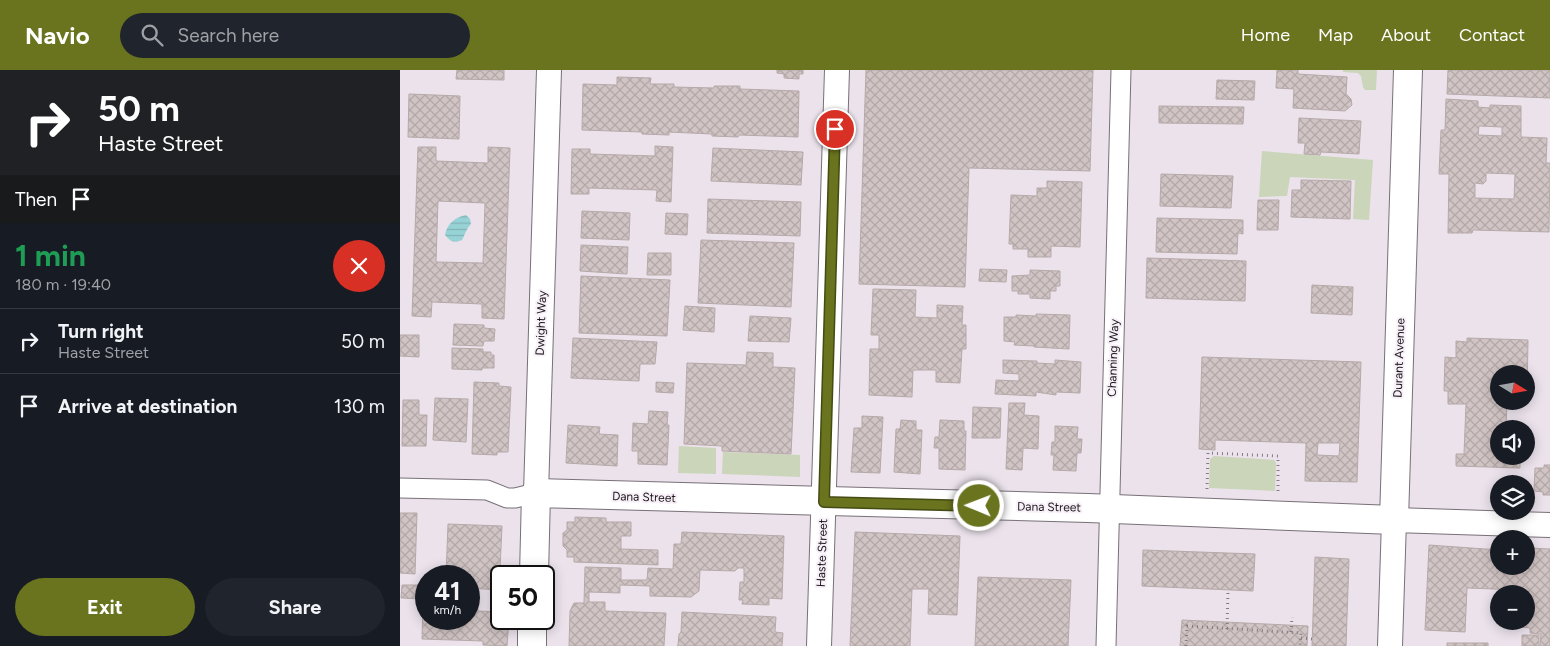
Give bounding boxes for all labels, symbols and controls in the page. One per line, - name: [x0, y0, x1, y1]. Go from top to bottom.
- search box: [120, 13, 470, 58]
- text: Navio: [25, 21, 90, 50]
- icon: search: [138, 21, 166, 49]
- text: Search here: [178, 24, 279, 47]
- text: Home: [1241, 24, 1290, 46]
- text: Map: [1318, 24, 1353, 46]
- text: About: [1381, 24, 1431, 46]
- text: Contact: [1459, 24, 1525, 46]
- text: 50 m: [98, 88, 180, 130]
- icon: right: [15, 90, 80, 155]
- pin: [814, 108, 856, 150]
- icon: arrive: [821, 115, 849, 143]
- text: Haste Street: [98, 130, 223, 157]
- icon: arrive: [67, 185, 95, 213]
- text: Then: [15, 188, 57, 211]
- text: 1 min: [15, 237, 86, 274]
- button: close: [333, 240, 385, 292]
- text: 180 m · 19:40: [15, 275, 111, 294]
- street label: Dwight Way: [533, 290, 549, 356]
- street label: Durant Avenue: [1391, 317, 1407, 398]
- street label: Channing Way: [1105, 318, 1121, 397]
- text: Turn right: [58, 320, 144, 343]
- icon: right: [15, 327, 43, 355]
- text: 50 m: [341, 330, 385, 353]
- text: Haste Street: [58, 343, 149, 362]
- north arrow: [1490, 365, 1535, 410]
- map controls: [1490, 365, 1535, 630]
- icon: arrive: [15, 392, 43, 420]
- text: Arrive at destination: [58, 395, 237, 418]
- text: 130 m: [334, 395, 385, 418]
- button: sound: [1490, 420, 1535, 465]
- button: layers: [1490, 475, 1535, 520]
- position arrow: [952, 479, 1004, 531]
- street label: Dana Street: [612, 489, 677, 505]
- street label: Dana Street: [1017, 499, 1081, 515]
- street label: Haste Street: [814, 518, 830, 587]
- button: +: [1490, 530, 1535, 575]
- speed limit sign: 50: [490, 565, 555, 630]
- text: 41: [434, 576, 461, 606]
- button: Exit: [15, 578, 195, 636]
- button: Share: [205, 578, 385, 636]
- button: −: [1490, 585, 1535, 630]
- text: km/h: [434, 603, 461, 617]

